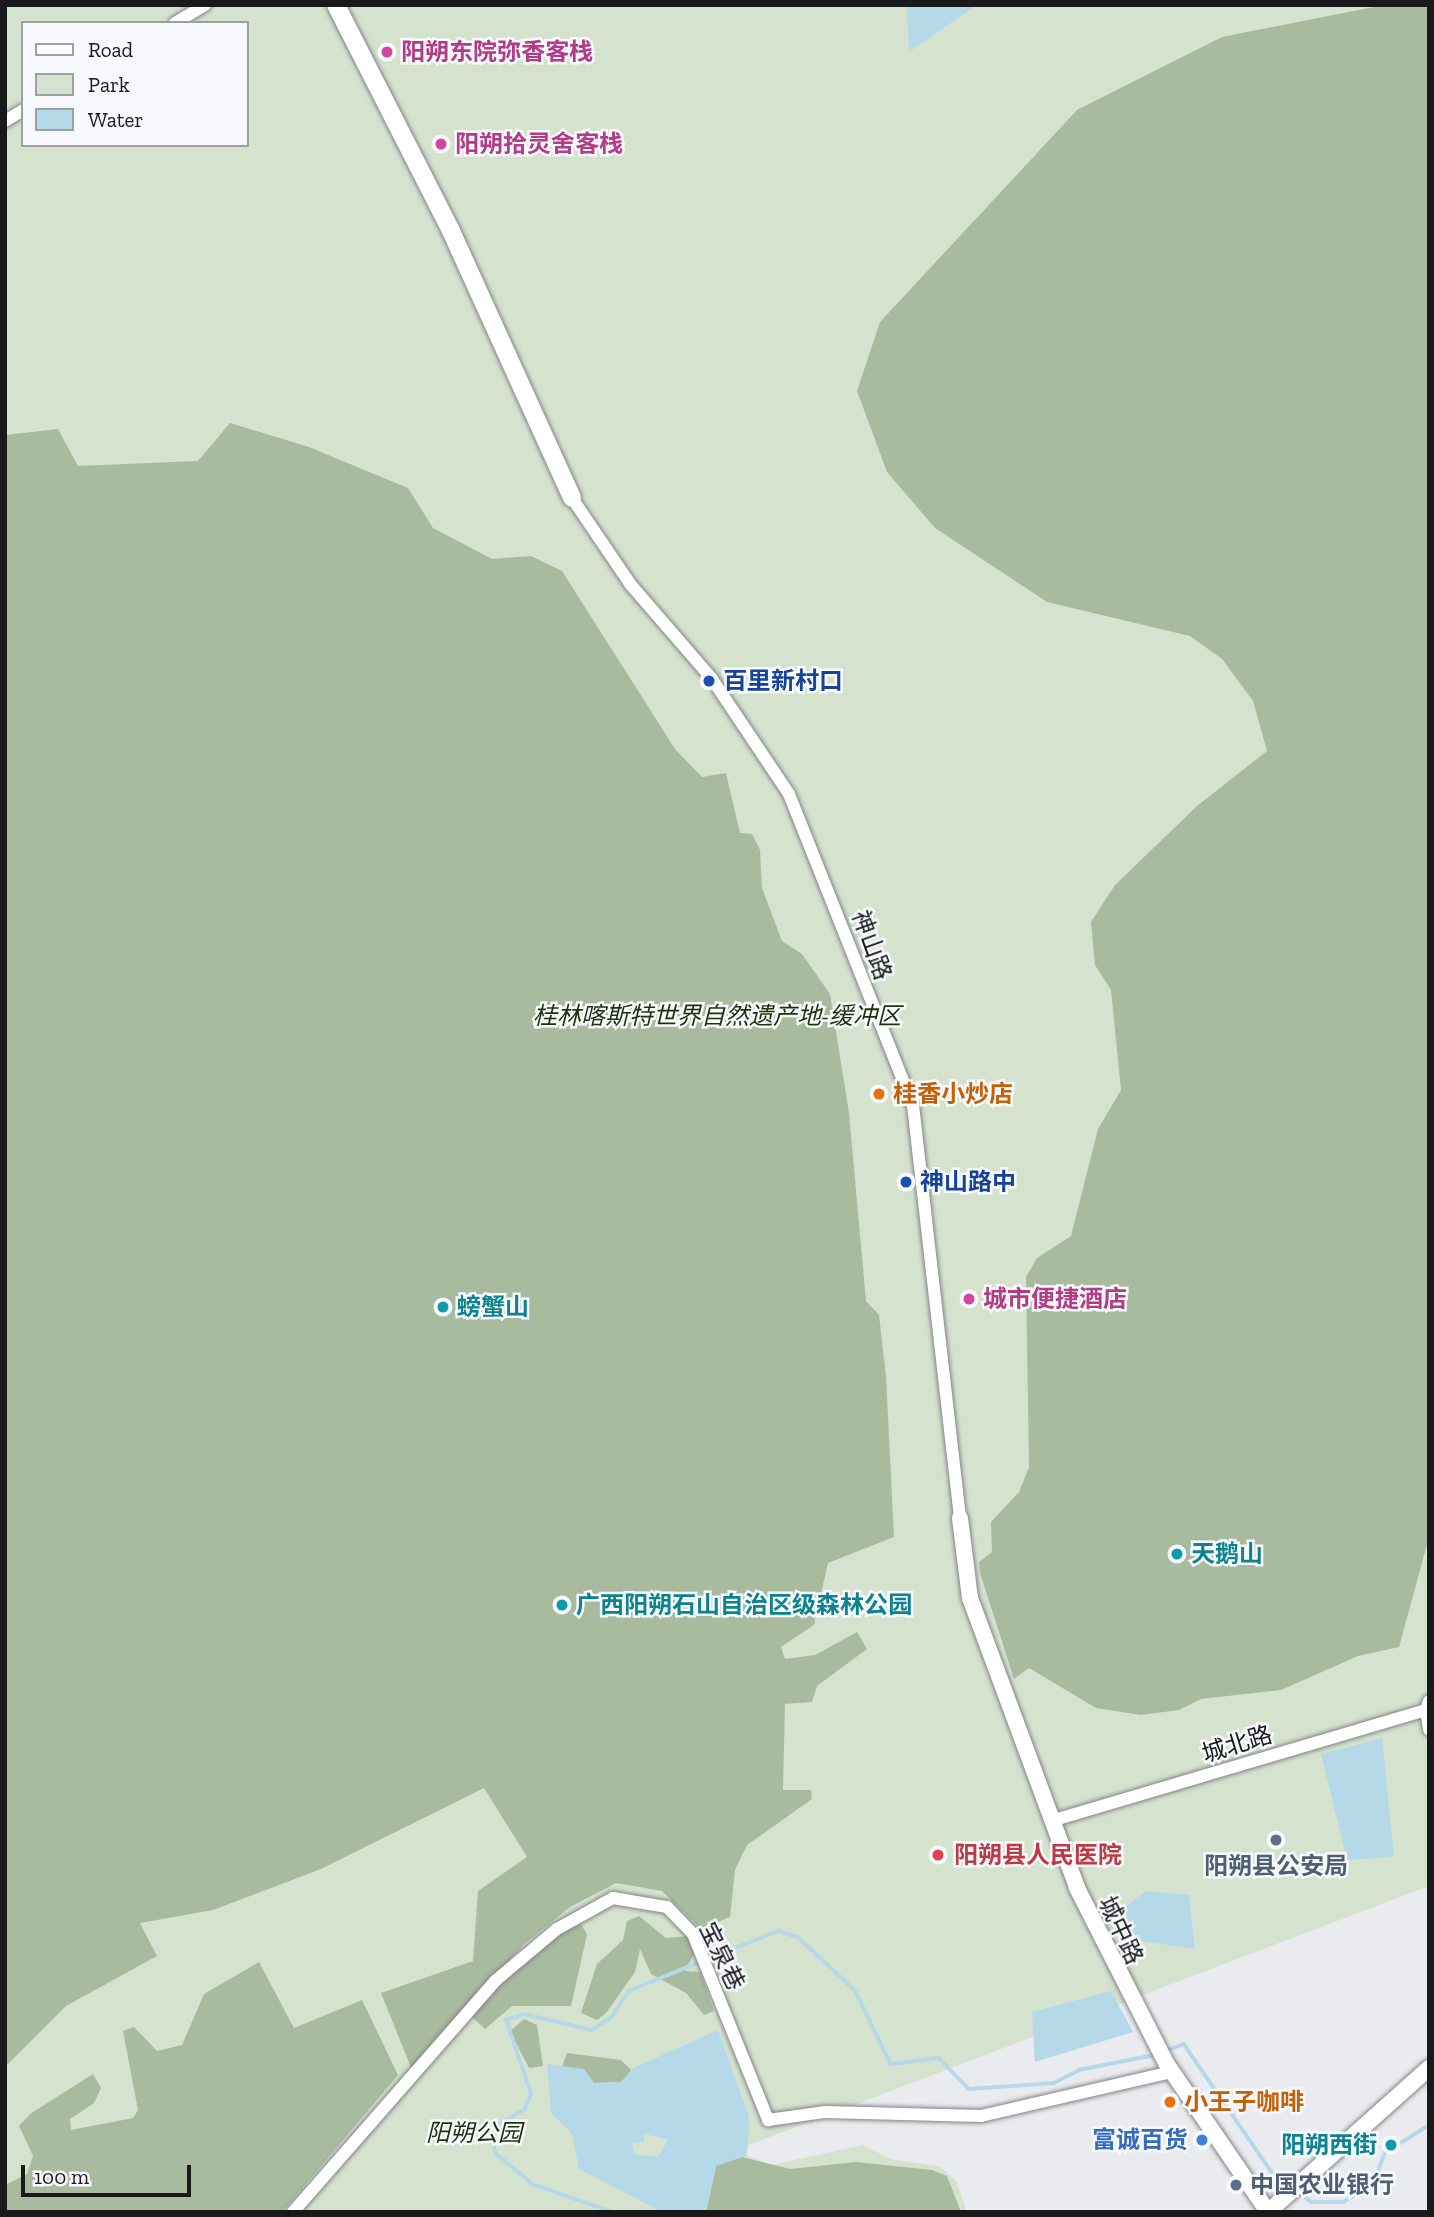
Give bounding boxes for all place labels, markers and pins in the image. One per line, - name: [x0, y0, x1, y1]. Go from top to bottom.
- place label: 阳朔东院弥香客栈: [401, 38, 593, 66]
- marker: 阳朔东院弥香客栈: [379, 44, 395, 60]
- place label: 阳朔拾灵舍客栈: [455, 130, 623, 158]
- marker: 阳朔拾灵舍客栈: [433, 136, 449, 152]
- place label: 百里新村口: [723, 667, 843, 695]
- marker: 百里新村口: [701, 673, 717, 689]
- place label: 桂香小炒店: [893, 1080, 1013, 1108]
- marker: 桂香小炒店: [871, 1086, 887, 1102]
- place label: 神山路中: [920, 1168, 1016, 1196]
- marker: 神山路中: [898, 1174, 914, 1190]
- place label: 城市便捷酒店: [983, 1285, 1127, 1313]
- marker: 城市便捷酒店: [961, 1291, 977, 1307]
- place label: 螃蟹山: [457, 1293, 529, 1321]
- marker: 螃蟹山: [435, 1299, 451, 1315]
- place label: 天鹅山: [1191, 1540, 1263, 1568]
- marker: 天鹅山: [1169, 1546, 1185, 1562]
- place label: 广西阳朔石山自治区级森林公园: [576, 1591, 912, 1619]
- marker: 广西阳朔石山自治区级森林公园: [554, 1597, 570, 1613]
- marker: 阳朔县公安局: [1268, 1832, 1284, 1848]
- place label: 阳朔县人民医院: [954, 1841, 1122, 1869]
- marker: 阳朔县人民医院: [928, 1845, 948, 1865]
- place label: 阳朔县公安局: [1204, 1852, 1348, 1880]
- place label: 小王子咖啡: [1184, 2088, 1304, 2116]
- marker: 小王子咖啡: [1162, 2094, 1178, 2110]
- place label: 富诚百货: [1092, 2126, 1188, 2154]
- place label: 阳朔西街: [1281, 2131, 1377, 2159]
- marker: 富诚百货: [1194, 2132, 1210, 2148]
- marker: 阳朔西街: [1383, 2137, 1399, 2153]
- place label: 中国农业银行: [1250, 2171, 1394, 2199]
- marker: 中国农业银行: [1228, 2177, 1244, 2193]

